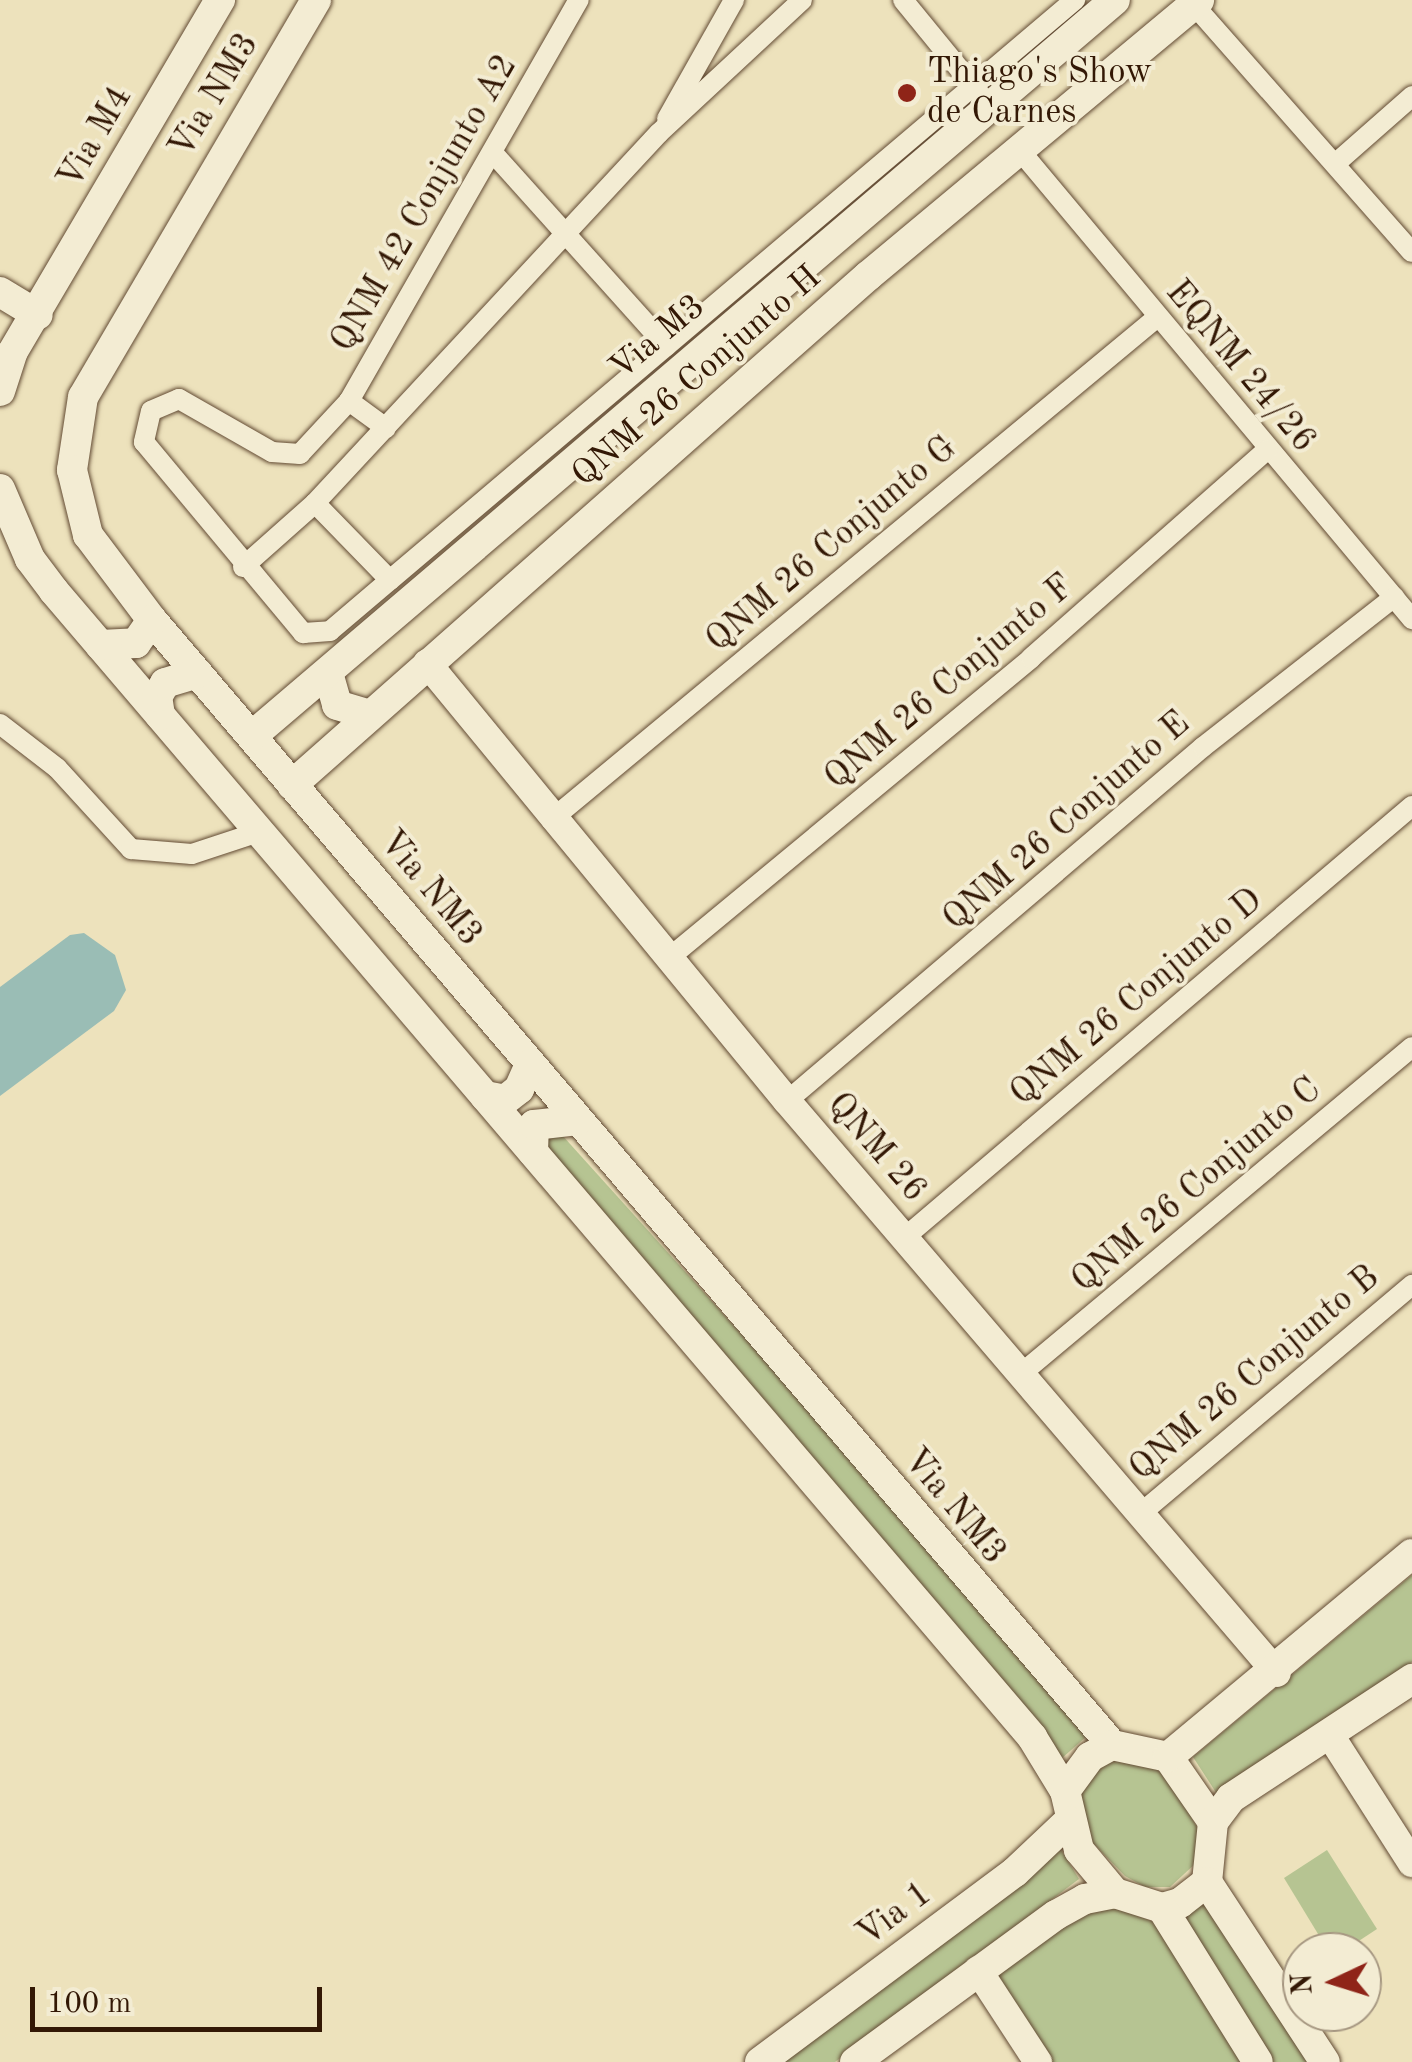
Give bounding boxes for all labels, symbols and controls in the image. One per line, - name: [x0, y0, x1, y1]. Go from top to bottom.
- street label: Via NM3: [161, 26, 269, 166]
- street label: QNM 42 Conjunto A2: [323, 48, 527, 360]
- place label: Thiago's Show de Carnes: [927, 52, 1152, 134]
- street label: Via M4: [50, 79, 142, 197]
- marker: Thiago's Show de Carnes: [896, 82, 918, 104]
- street label: QNM 26 Conjunto H: [564, 257, 830, 497]
- street label: EQNM 24/26: [1156, 272, 1324, 462]
- street label: Via M3: [602, 286, 714, 390]
- street label: QNM 26 Conjunto G: [698, 428, 966, 662]
- street label: QNM 26 Conjunto F: [817, 566, 1083, 800]
- street label: QNM 26 Conjunto E: [935, 703, 1199, 941]
- street label: Via NM3: [369, 822, 491, 956]
- street label: QNM 26 Conjunto D: [1002, 880, 1272, 1116]
- street label: QNM 26 Conjunto C: [1064, 1070, 1330, 1302]
- street label: QNM 26: [817, 1085, 935, 1211]
- street label: QNM 26 Conjunto B: [1122, 1257, 1388, 1491]
- street label: Via NM3: [893, 1440, 1015, 1574]
- street label: Via 1: [849, 1873, 941, 1957]
- north arrow: [1282, 1932, 1382, 2032]
- scale bar: [35, 1967, 328, 2029]
- text: N: [1289, 1972, 1319, 1996]
- text: 100 m: [47, 1989, 131, 2019]

